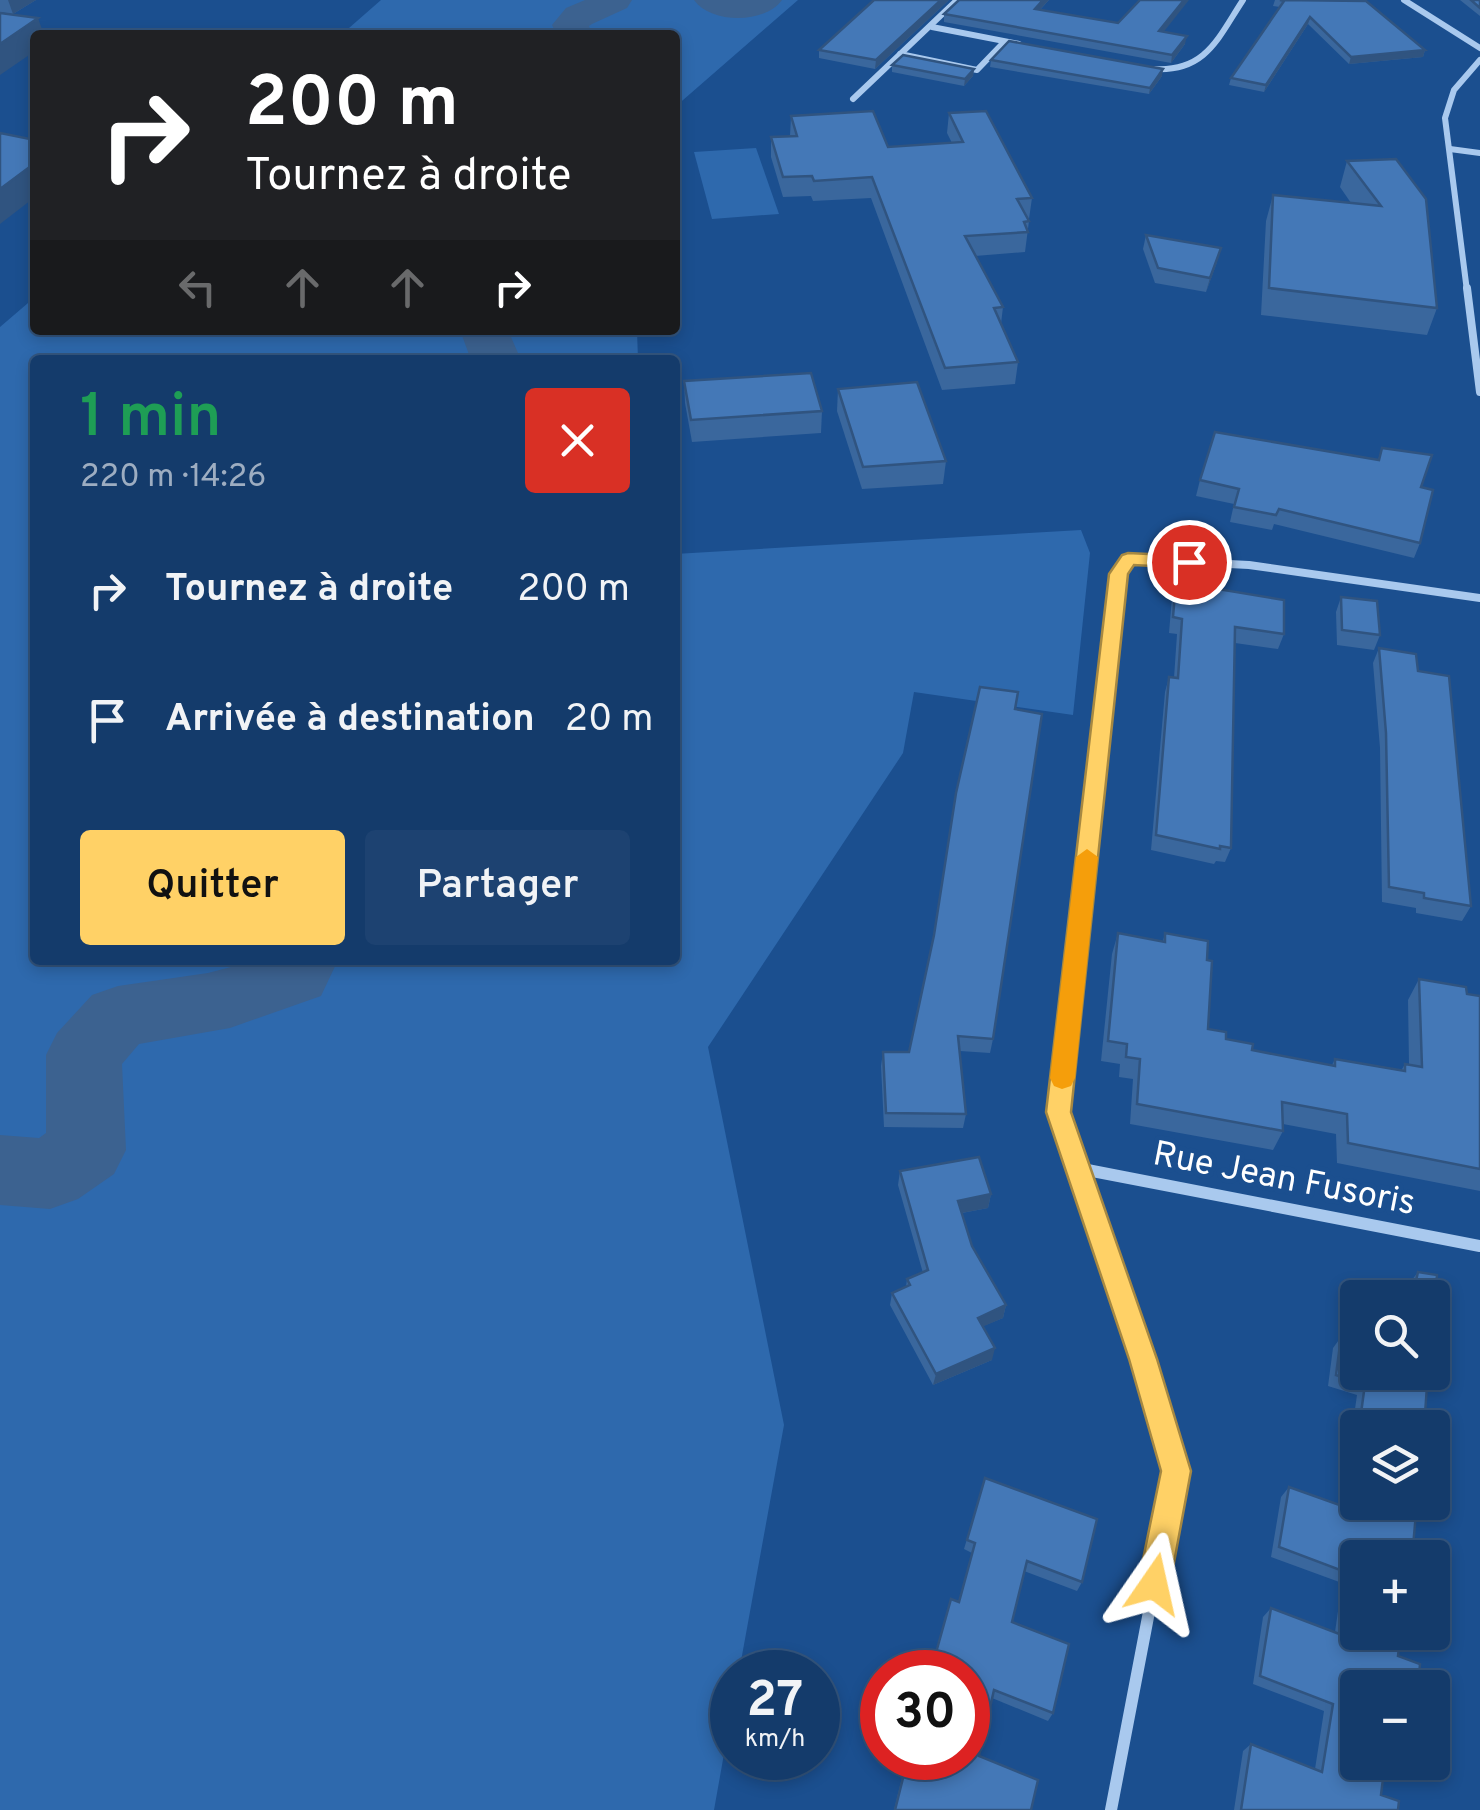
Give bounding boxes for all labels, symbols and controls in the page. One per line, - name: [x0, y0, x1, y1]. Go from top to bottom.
- text: 200 m: [245, 62, 459, 151]
- icon: right: [80, 70, 210, 200]
- text: Tournez à droite: [245, 149, 572, 206]
- icon: left: [170, 260, 225, 315]
- icon: ahead: [275, 260, 330, 315]
- icon: ahead: [380, 260, 435, 315]
- icon: right: [485, 260, 540, 315]
- text: 1 min: [80, 382, 221, 458]
- button: close: [525, 388, 630, 493]
- text: 220 m · 14:26: [80, 458, 266, 498]
- pin: [1147, 520, 1232, 605]
- icon: arrive: [1162, 535, 1217, 590]
- icon: right: [80, 563, 135, 618]
- text: Tournez à droite: [165, 566, 453, 615]
- text: 200 m: [517, 566, 630, 615]
- icon: arrive: [80, 693, 135, 748]
- text: Arrivée à destination: [165, 696, 535, 745]
- text: 20 m: [565, 696, 653, 745]
- button: Quitter: [80, 830, 345, 945]
- button: Partager: [365, 830, 630, 945]
- street label: Rue Jean Fusoris: [1149, 1133, 1419, 1227]
- map controls: [1340, 1280, 1450, 1780]
- button: search: [1340, 1280, 1450, 1390]
- button: layers: [1340, 1410, 1450, 1520]
- position arrow: [1102, 1532, 1206, 1636]
- button: +: [1340, 1540, 1450, 1650]
- speed limit sign: 30: [860, 1650, 990, 1780]
- button: −: [1340, 1670, 1450, 1780]
- text: 27: [747, 1671, 803, 1734]
- text: km/h: [745, 1724, 805, 1756]

